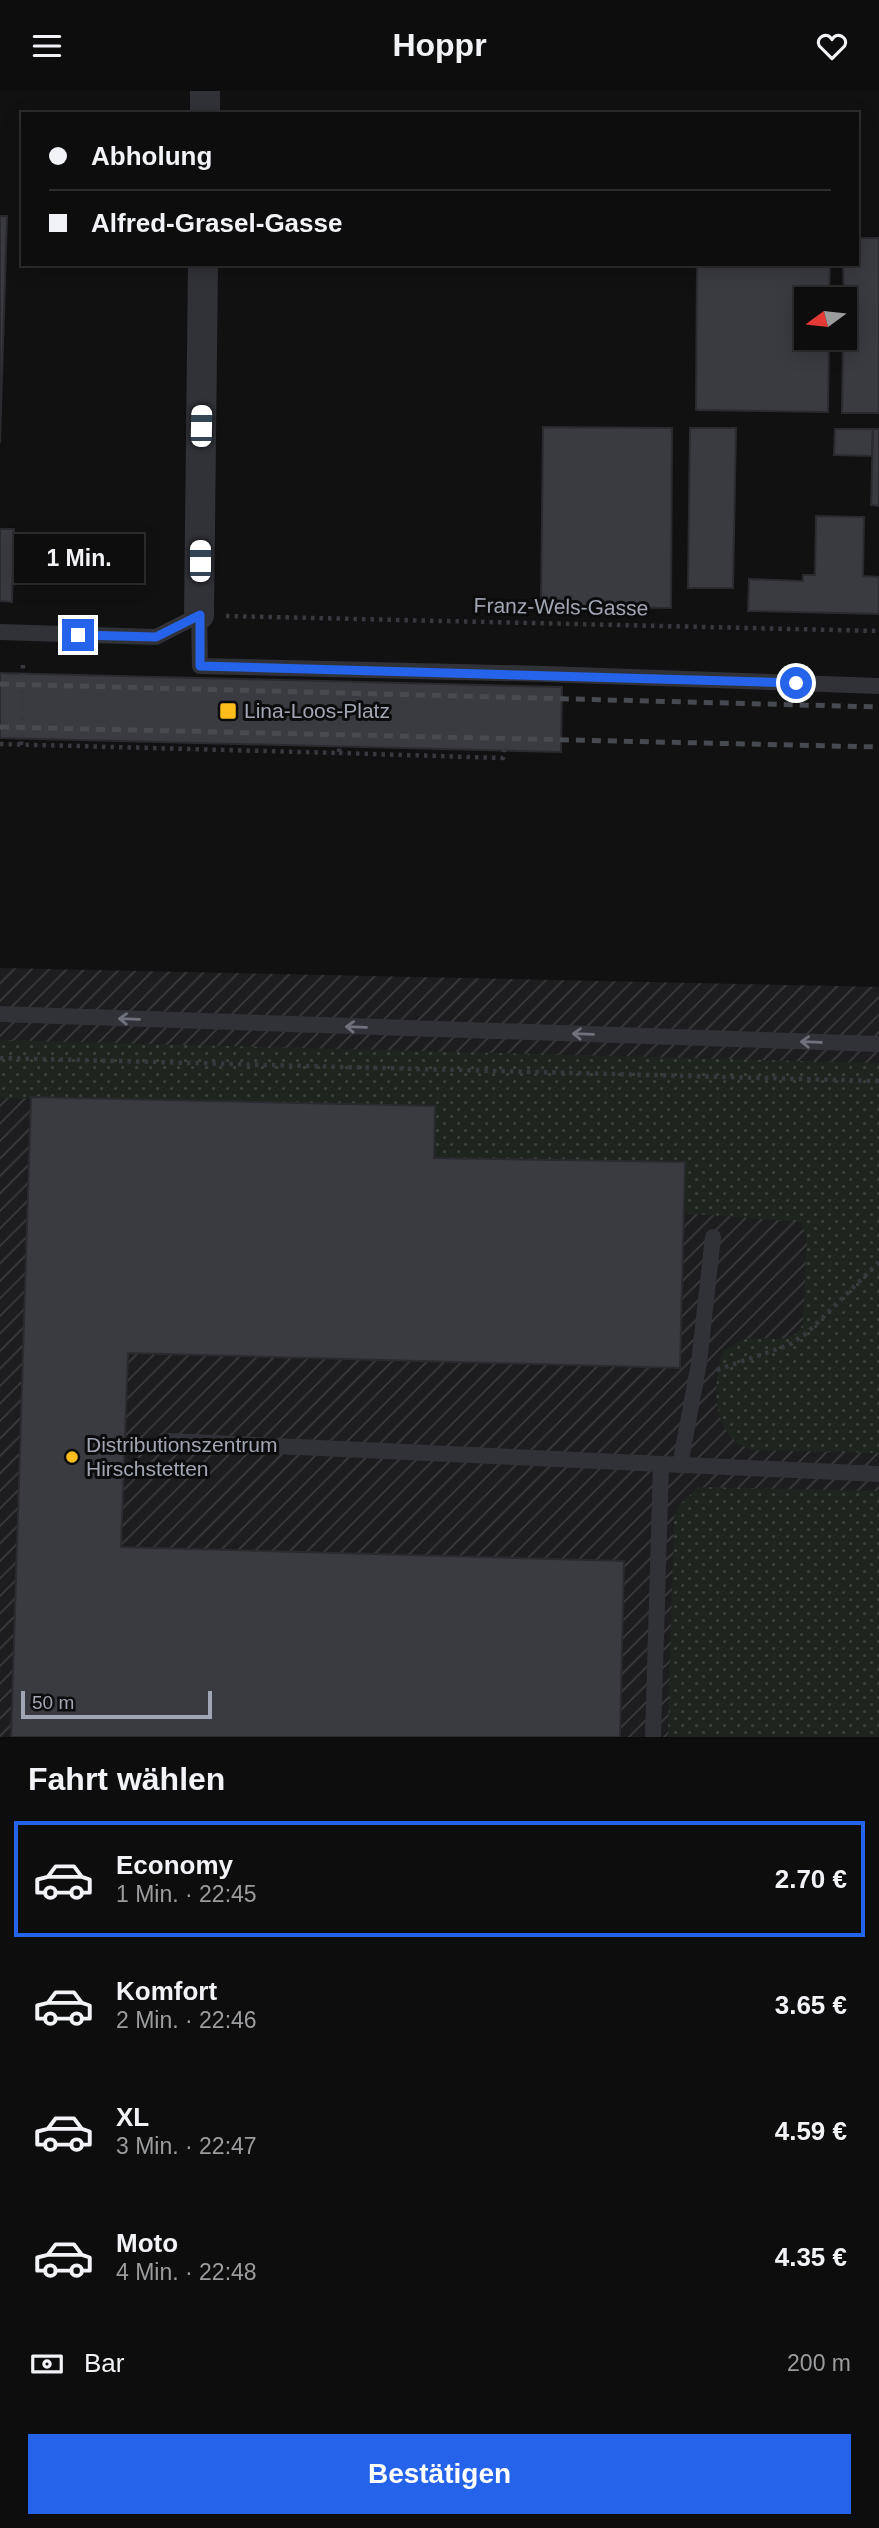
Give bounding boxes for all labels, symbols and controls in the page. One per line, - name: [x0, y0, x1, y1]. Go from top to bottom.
- icon: menu: [28, 27, 66, 65]
- text: Hoppr: [392, 27, 487, 63]
- icon: heart: [813, 27, 851, 65]
- text: Abholung: [91, 141, 212, 171]
- text: Alfred-Grasel-Gasse: [91, 208, 342, 238]
- north arrow: [794, 287, 858, 350]
- map controls: [794, 287, 857, 350]
- car: [191, 405, 212, 447]
- callout: 1 Min.: [13, 533, 143, 582]
- car: [190, 540, 211, 582]
- text: 1 Min.: [46, 545, 112, 571]
- street label: Franz-Wels-Gasse: [473, 593, 649, 620]
- route end: [62, 619, 94, 651]
- route start: [780, 667, 812, 699]
- place label: Lina-Loos-Platz: [244, 699, 390, 722]
- marker: Lina-Loos-Platz: [218, 701, 238, 721]
- one-way arrow: [117, 1012, 140, 1025]
- one-way arrow: [345, 1020, 368, 1033]
- one-way arrow: [572, 1028, 595, 1041]
- one-way arrow: [800, 1035, 823, 1049]
- place label: Distributionszentrum Hirschstetten: [86, 1433, 277, 1480]
- marker: Distributionszentrum Hirschstetten: [64, 1449, 80, 1465]
- scale bar: [21, 1688, 212, 1720]
- text: 50 m: [32, 1692, 74, 1713]
- text: Fahrt wählen: [28, 1761, 225, 1797]
- icon: car: [32, 1848, 95, 1911]
- text: Economy: [116, 1850, 233, 1880]
- text: 2.70 €: [775, 1864, 847, 1894]
- text: 1 Min. · 22:45: [116, 1881, 257, 1907]
- icon: car: [32, 1974, 95, 2037]
- text: Komfort: [116, 1976, 217, 2006]
- text: 3.65 €: [775, 1990, 847, 2020]
- text: 2 Min. · 22:46: [116, 2007, 257, 2033]
- icon: car: [32, 2100, 95, 2163]
- text: XL: [116, 2102, 149, 2132]
- text: 4.59 €: [775, 2116, 847, 2146]
- text: 3 Min. · 22:47: [116, 2133, 257, 2159]
- icon: car: [32, 2226, 95, 2289]
- text: Moto: [116, 2228, 178, 2258]
- text: 4.35 €: [775, 2242, 847, 2272]
- text: 4 Min. · 22:48: [116, 2259, 257, 2285]
- icon: cash: [28, 2345, 66, 2383]
- text: Bar: [84, 2348, 124, 2378]
- text: 200 m: [787, 2350, 851, 2376]
- button: Bestätigen: [28, 2434, 851, 2514]

